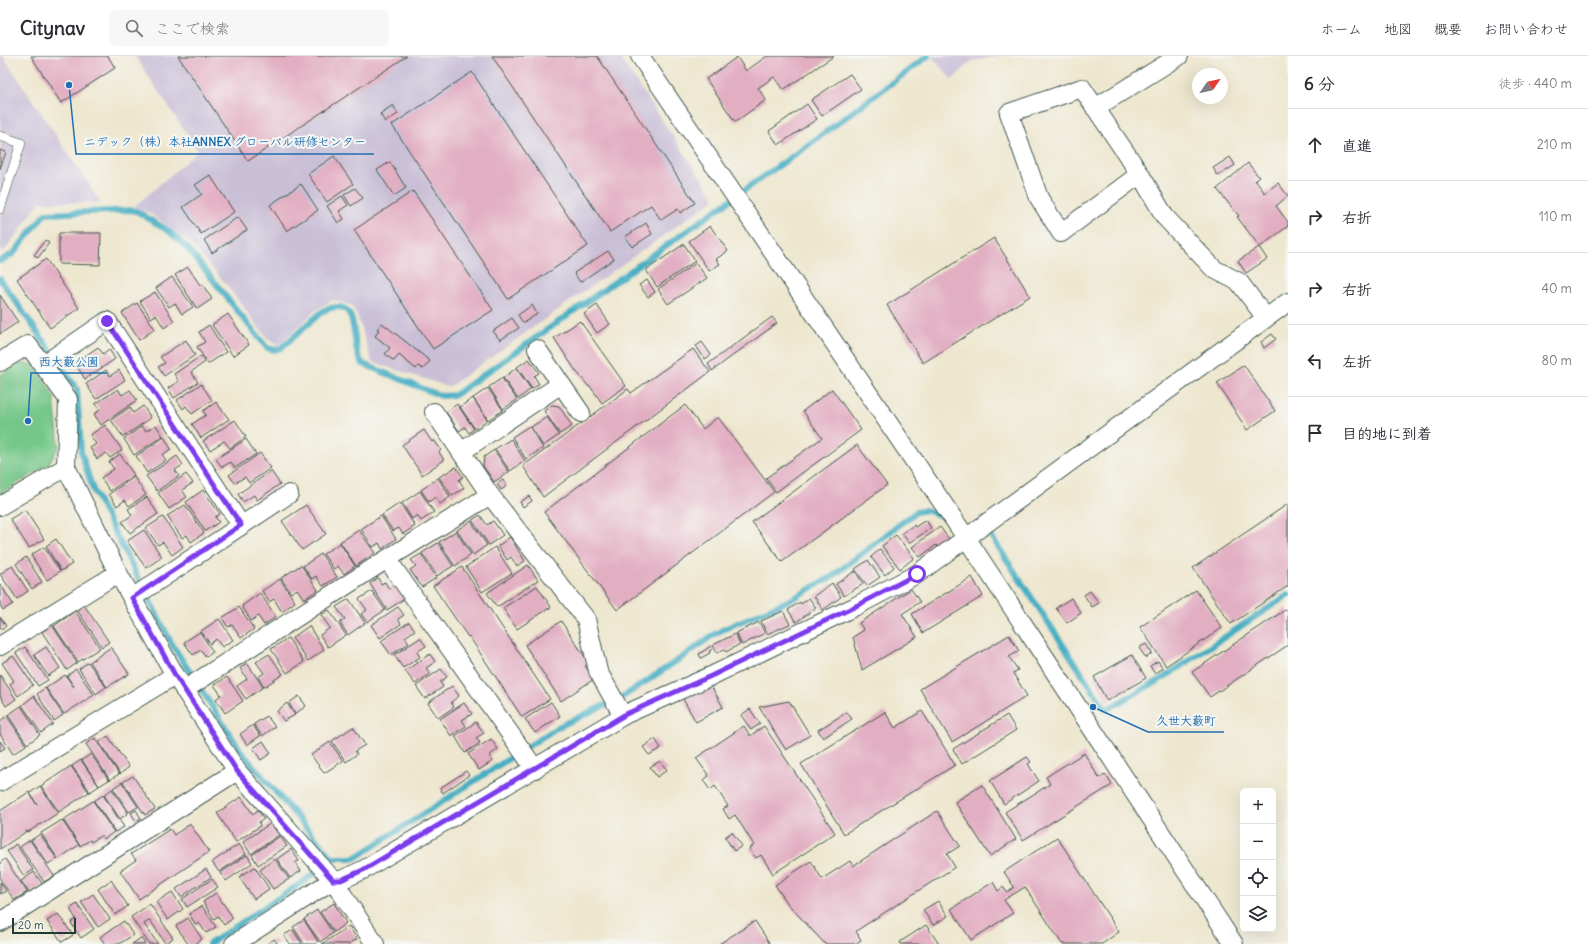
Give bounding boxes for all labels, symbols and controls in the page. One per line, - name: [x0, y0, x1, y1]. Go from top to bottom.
- search box: [109, 10, 389, 46]
- text: Citynav: [20, 16, 85, 40]
- icon: search: [123, 17, 145, 39]
- text: ここで検索: [155, 19, 230, 38]
- text: ホーム: [1321, 20, 1362, 38]
- text: 地図: [1384, 20, 1412, 38]
- text: 概要: [1434, 20, 1462, 38]
- text: お問い合わせ: [1484, 20, 1568, 38]
- north arrow: [1192, 68, 1228, 104]
- text: 6 分: [1304, 73, 1335, 95]
- text: 徒歩 · 440 m: [1499, 75, 1572, 92]
- callout: ニデック（株）本社ANNEX グローバル研修センター: [76, 130, 374, 154]
- text: ニデック（株）本社ANNEX グローバル研修センター: [84, 134, 366, 149]
- icon: ahead: [1304, 134, 1326, 156]
- text: 直進: [1342, 136, 1372, 155]
- text: 210 m: [1537, 136, 1572, 153]
- icon: right: [1304, 206, 1326, 228]
- text: 右折: [1342, 208, 1372, 227]
- text: 110 m: [1539, 208, 1572, 225]
- icon: right: [1304, 278, 1326, 300]
- text: 右折: [1342, 280, 1372, 299]
- text: 40 m: [1541, 280, 1572, 297]
- route end: [98, 312, 116, 330]
- callout: 西大藪公園: [31, 349, 107, 373]
- icon: left: [1304, 350, 1326, 372]
- text: 左折: [1342, 352, 1372, 371]
- text: 80 m: [1541, 352, 1572, 369]
- text: 西大藪公園: [39, 354, 99, 369]
- icon: arrive: [1304, 422, 1326, 444]
- text: 目的地に到着: [1342, 424, 1432, 443]
- route start: [908, 565, 926, 583]
- callout: 久世大藪町: [1148, 708, 1224, 732]
- text: 久世大藪町: [1156, 713, 1216, 728]
- map controls: [1240, 788, 1276, 932]
- button: +: [1240, 788, 1276, 824]
- button: −: [1240, 824, 1276, 860]
- button: locate: [1240, 860, 1276, 896]
- button: layers: [1240, 896, 1276, 932]
- scale bar: [12, 916, 76, 935]
- text: 20 m: [18, 918, 44, 932]

